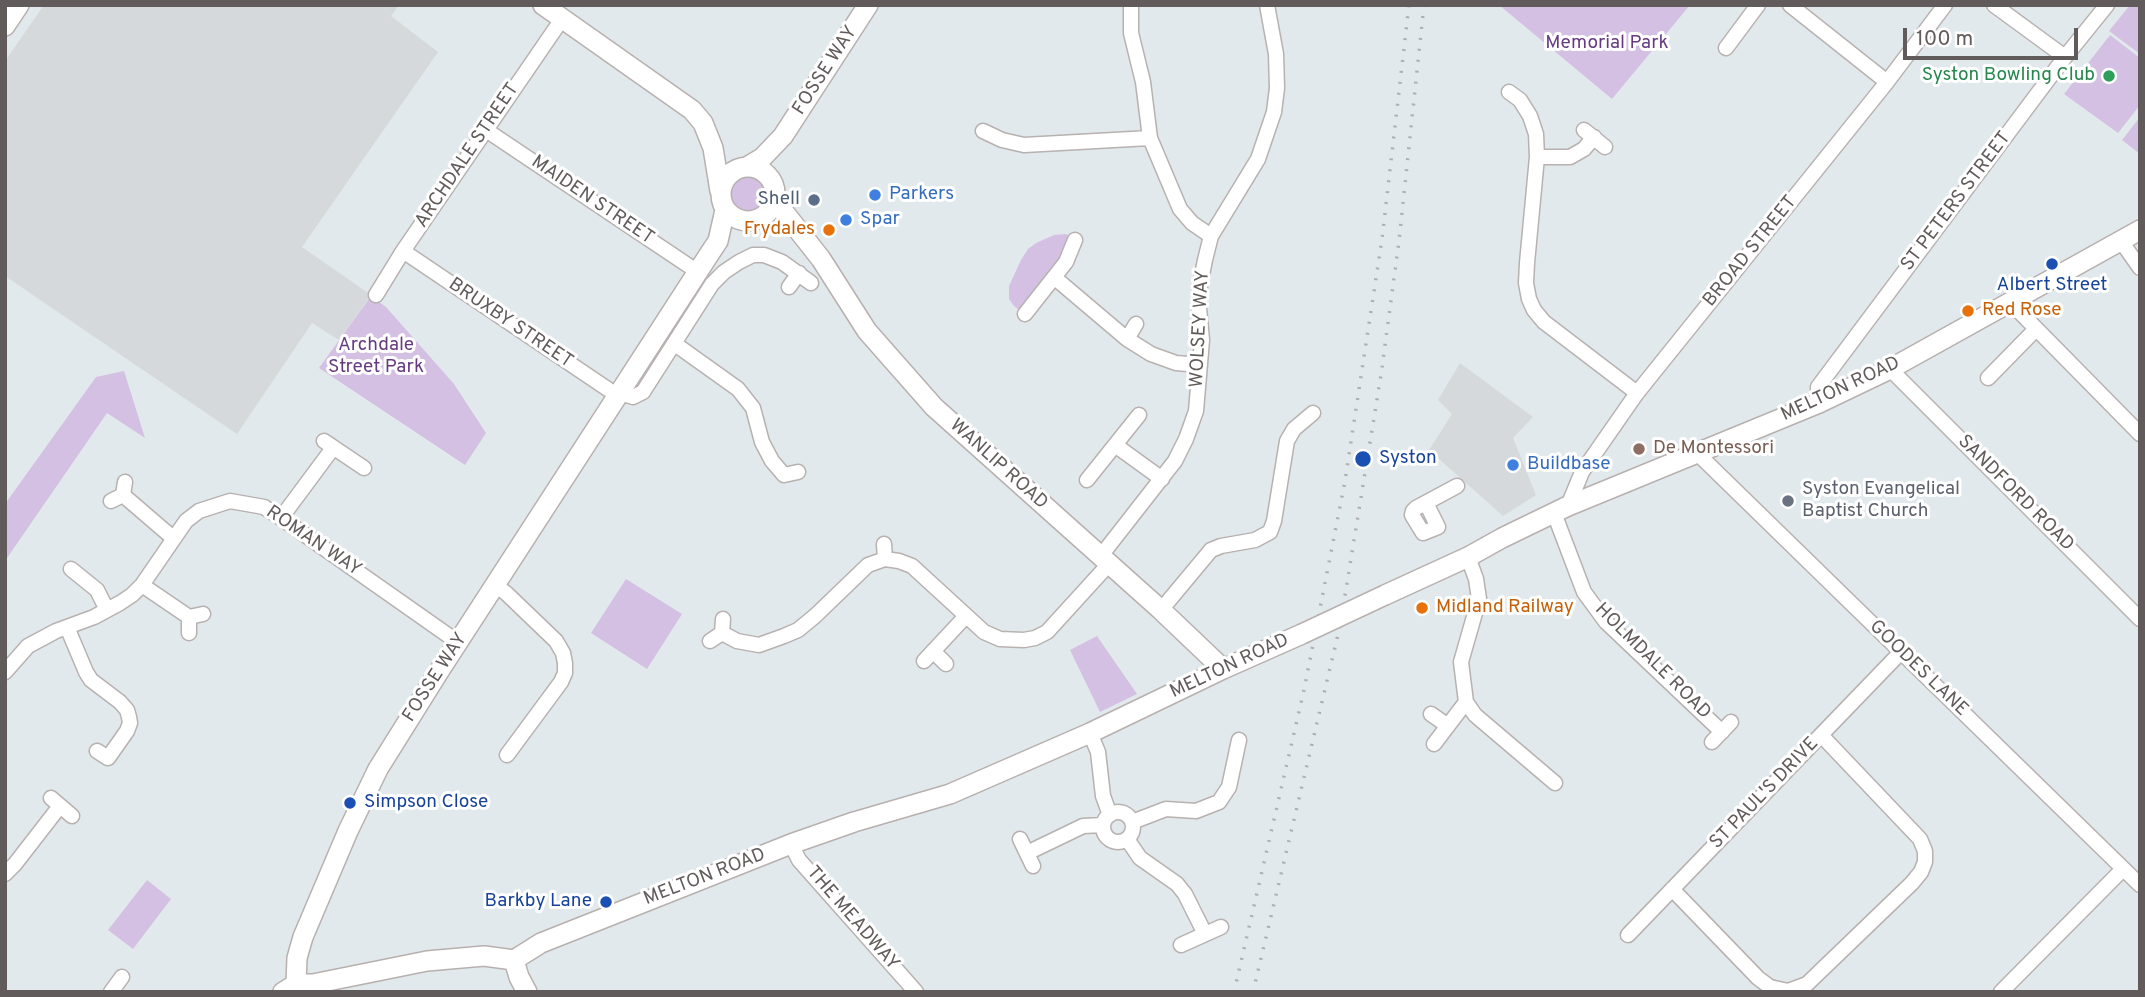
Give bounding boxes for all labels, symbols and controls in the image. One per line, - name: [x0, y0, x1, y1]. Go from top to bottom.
- scale bar: [1907, 14, 2082, 58]
- street label: FOSSE WAY: [789, 22, 863, 120]
- text: 100 m: [1916, 26, 1973, 53]
- park label: Memorial Park: [1545, 33, 1669, 55]
- place label: Syston Bowling Club: [1922, 65, 2095, 87]
- marker: Syston Bowling Club: [2101, 68, 2117, 84]
- street label: ARCHDALE STREET: [411, 79, 525, 233]
- street label: ST PETERS STREET: [1897, 128, 2017, 276]
- street label: MAIDEN STREET: [526, 152, 658, 250]
- place label: Parkers: [889, 184, 954, 206]
- marker: Parkers: [867, 187, 883, 203]
- place label: Shell: [757, 189, 800, 211]
- marker: Shell: [806, 192, 822, 208]
- street label: BROAD STREET: [1699, 192, 1803, 312]
- place label: Spar: [860, 209, 900, 231]
- marker: Spar: [838, 212, 854, 228]
- place label: Frydales: [744, 219, 815, 241]
- marker: Frydales: [821, 222, 837, 238]
- marker: Albert Street: [2044, 256, 2060, 272]
- street label: WOLSEY WAY: [1187, 270, 1215, 388]
- street label: BRUXBY STREET: [443, 274, 577, 374]
- place label: Albert Street: [1997, 275, 2107, 297]
- place label: Red Rose: [1982, 300, 2061, 322]
- marker: Red Rose: [1960, 303, 1976, 319]
- park label: Archdale Street Park: [328, 335, 424, 379]
- street label: MELTON ROAD: [1778, 352, 1904, 428]
- street label: WANLIP ROAD: [944, 415, 1052, 515]
- street label: SANDFORD ROAD: [1952, 431, 2078, 557]
- place label: De Montessori: [1653, 438, 1774, 460]
- marker: De Montessori: [1631, 441, 1647, 457]
- place label: Syston: [1379, 448, 1437, 470]
- marker: Syston: [1353, 449, 1373, 469]
- place label: Buildbase: [1527, 454, 1611, 476]
- marker: Buildbase: [1505, 457, 1521, 473]
- place label: Syston Evangelical Baptist Church: [1802, 479, 1960, 523]
- marker: Syston Evangelical Baptist Church: [1780, 493, 1796, 509]
- street label: ROMAN WAY: [261, 502, 365, 582]
- place label: Midland Railway: [1436, 597, 1574, 619]
- street label: HOLMDALE ROAD: [1589, 599, 1715, 725]
- marker: Midland Railway: [1414, 600, 1430, 616]
- street label: GOODES LANE: [1864, 616, 1972, 722]
- street label: FOSSE WAY: [399, 629, 473, 727]
- street label: MELTON ROAD: [1167, 629, 1293, 705]
- street label: ST PAUL'S DRIVE: [1706, 733, 1824, 855]
- place label: Simpson Close: [364, 792, 488, 814]
- marker: Simpson Close: [342, 795, 358, 811]
- street label: MELTON ROAD: [641, 844, 769, 912]
- street label: THE MEADWAY: [801, 862, 903, 976]
- place label: Barkby Lane: [485, 891, 592, 913]
- marker: Barkby Lane: [598, 894, 614, 910]

